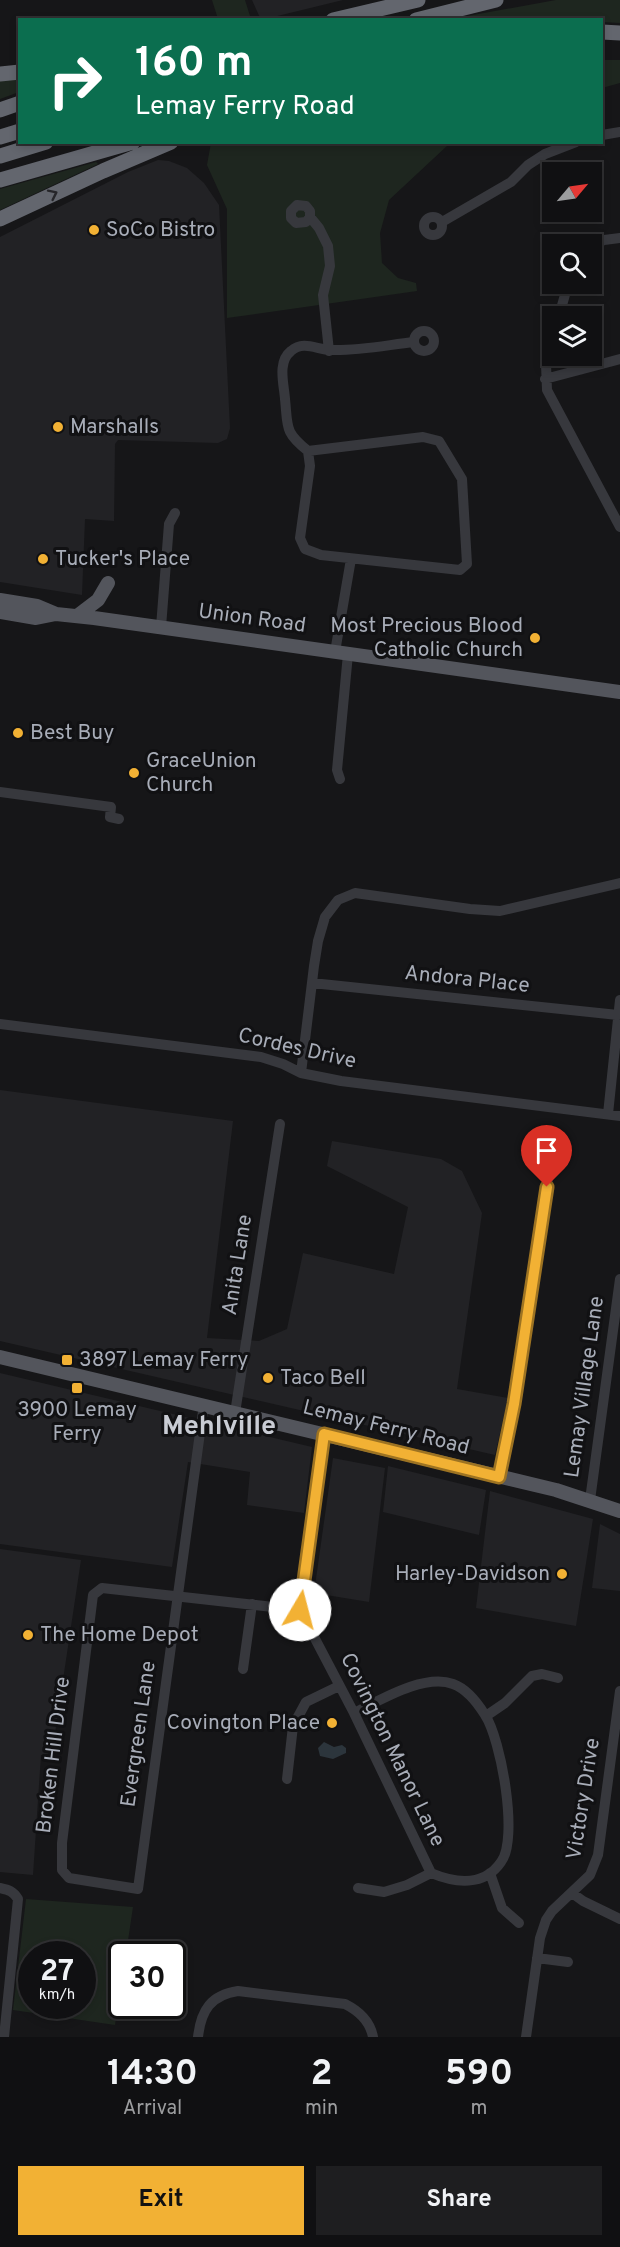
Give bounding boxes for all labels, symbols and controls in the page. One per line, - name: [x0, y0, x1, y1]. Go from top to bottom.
- text: 160 m: [135, 38, 253, 91]
- icon: right: [36, 42, 114, 120]
- text: Lemay Ferry Road: [135, 90, 355, 124]
- north arrow: [542, 162, 602, 222]
- map controls: [542, 162, 602, 366]
- one-way arrow: [47, 190, 58, 202]
- place label: SoCo Bistro: [106, 217, 215, 244]
- marker: SoCo Bistro: [87, 223, 101, 237]
- button: search: [542, 234, 602, 294]
- button: layers: [542, 306, 602, 366]
- place label: Marshalls: [70, 414, 159, 441]
- marker: Marshalls: [51, 420, 65, 434]
- place label: Tucker's Place: [55, 546, 190, 573]
- marker: Tucker's Place: [36, 552, 50, 566]
- street label: Union Road: [196, 598, 308, 640]
- place label: Most Precious Blood Catholic Church: [330, 613, 523, 664]
- marker: Most Precious Blood Catholic Church: [528, 631, 542, 645]
- place label: Best Buy: [30, 720, 114, 747]
- marker: Best Buy: [11, 726, 25, 740]
- place label: GraceUnion Church: [146, 748, 257, 799]
- marker: GraceUnion Church: [127, 766, 141, 780]
- street label: Andora Place: [403, 960, 531, 1000]
- street label: Cordes Drive: [235, 1022, 359, 1076]
- pin: [521, 1125, 572, 1187]
- icon: arrive: [530, 1134, 563, 1167]
- street label: Anita Lane: [217, 1213, 259, 1317]
- street label: Lemay Village Lane: [559, 1294, 611, 1480]
- place label: 3897 Lemay Ferry: [79, 1347, 248, 1374]
- marker: 3897 Lemay Ferry: [60, 1353, 74, 1367]
- place label: Taco Bell: [280, 1365, 366, 1392]
- marker: Taco Bell: [261, 1371, 275, 1385]
- marker: 3900 Lemay Ferry: [70, 1381, 84, 1395]
- street label: Lemay Ferry Road: [300, 1394, 472, 1462]
- place label: 3900 Lemay Ferry: [17, 1397, 137, 1448]
- district label: Mehlville: [162, 1410, 276, 1444]
- place label: Harley-Davidson: [395, 1561, 550, 1588]
- marker: Harley-Davidson: [555, 1567, 569, 1581]
- position arrow: [268, 1578, 332, 1642]
- place label: The Home Depot: [40, 1622, 199, 1649]
- marker: The Home Depot: [21, 1628, 35, 1642]
- street label: Covington Manor Lane: [333, 1649, 451, 1851]
- street label: Evergreen Lane: [115, 1659, 163, 1809]
- street label: Broken Hill Drive: [31, 1675, 77, 1835]
- place label: Covington Place: [166, 1710, 320, 1737]
- marker: Covington Place: [325, 1716, 339, 1730]
- street label: Victory Drive: [561, 1736, 607, 1862]
- speed limit sign: 30: [108, 1941, 186, 2019]
- text: 27: [40, 1954, 74, 1991]
- text: km/h: [39, 1986, 75, 2005]
- text: 14:30: [107, 2052, 198, 2098]
- text: 2: [311, 2052, 333, 2098]
- text: 590: [445, 2052, 513, 2098]
- text: Arrival: [123, 2096, 182, 2122]
- text: min: [305, 2096, 338, 2122]
- text: m: [471, 2096, 488, 2122]
- button: Exit: [18, 2166, 304, 2235]
- button: Share: [316, 2166, 602, 2235]

